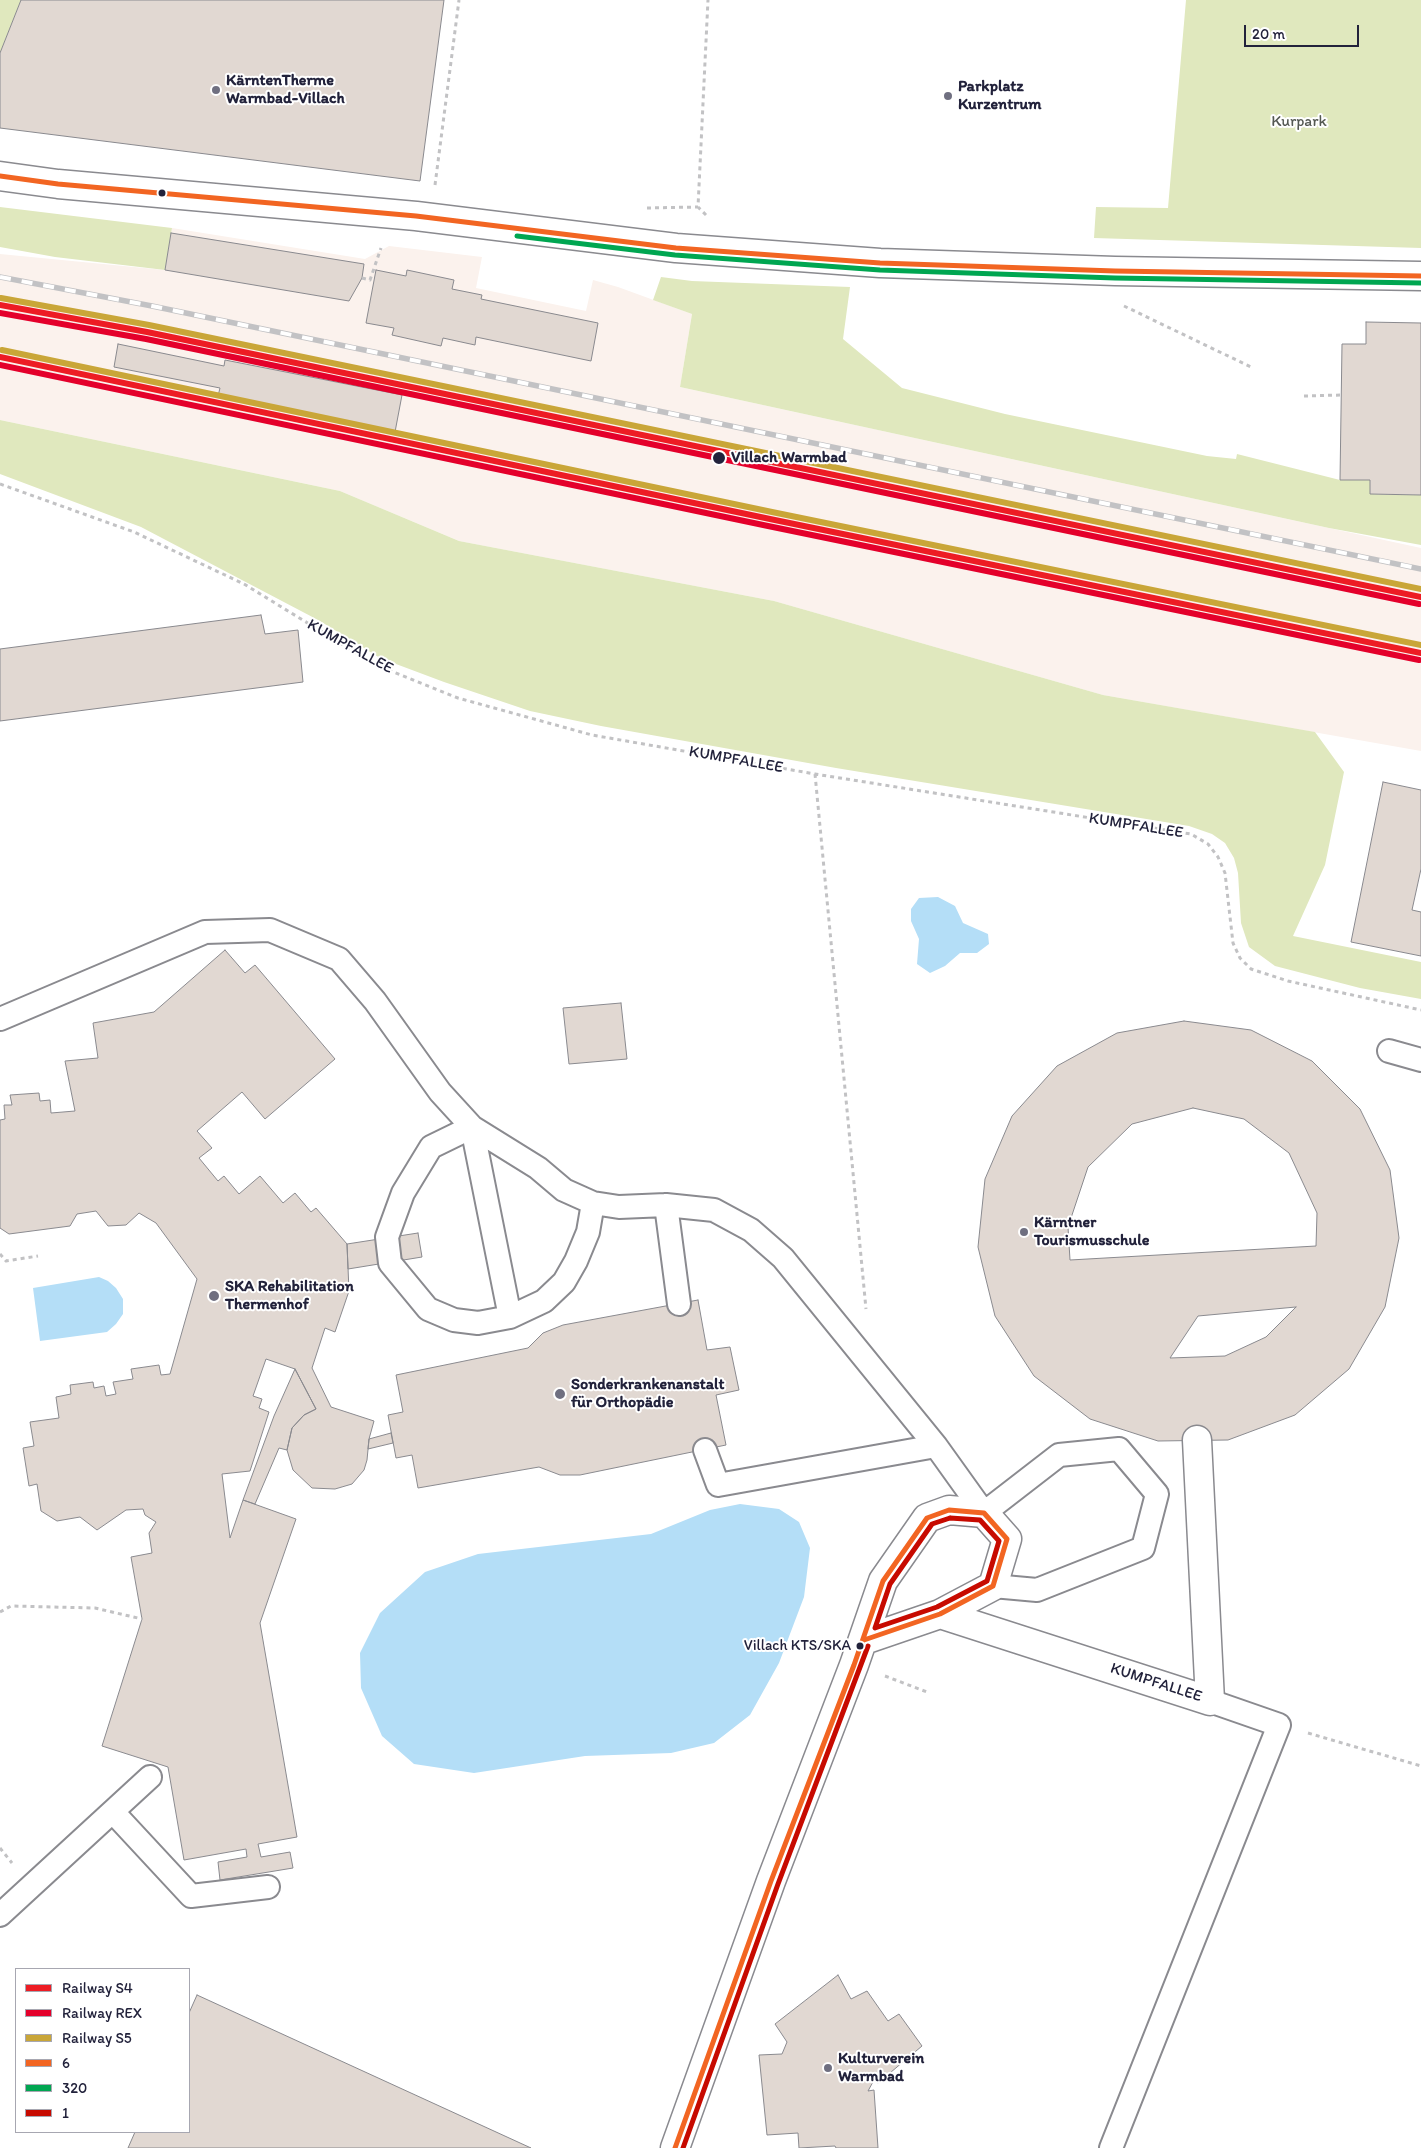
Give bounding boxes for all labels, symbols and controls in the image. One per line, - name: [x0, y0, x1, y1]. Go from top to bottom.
- scale bar: [1246, 15, 1361, 47]
- text: 20 m: [1252, 25, 1285, 43]
- place label: KärntenTherme Warmbad-Villach: [226, 71, 345, 109]
- place label: Parkplatz Kurzentrum: [958, 77, 1042, 115]
- marker: KärntenTherme Warmbad-Villach: [210, 84, 222, 96]
- marker: Parkplatz Kurzentrum: [942, 90, 954, 102]
- park label: Kurpark: [1271, 112, 1327, 132]
- unlabelled marker: [157, 188, 167, 198]
- place label: Villach Warmbad: [731, 448, 847, 468]
- marker: Villach Warmbad: [711, 450, 727, 466]
- street label: KUMPFALLEE: [304, 615, 396, 679]
- street label: KUMPFALLEE: [687, 742, 785, 778]
- street label: KUMPFALLEE: [1087, 809, 1185, 843]
- place label: Kärntner Tourismusschule: [1034, 1213, 1150, 1251]
- marker: Kärntner Tourismusschule: [1018, 1226, 1030, 1238]
- place label: SKA Rehabilitation Thermenhof: [225, 1277, 354, 1315]
- marker: SKA Rehabilitation Thermenhof: [207, 1289, 221, 1303]
- place label: Sonderkrankenanstalt für Orthopädie: [571, 1375, 725, 1413]
- marker: Sonderkrankenanstalt für Orthopädie: [553, 1387, 567, 1401]
- place label: Villach KTS/SKA: [744, 1637, 851, 1655]
- marker: Villach KTS/SKA: [855, 1641, 865, 1651]
- street label: KUMPFALLEE: [1108, 1659, 1204, 1707]
- legend: [15, 1968, 190, 2133]
- text: Railway S4: [62, 1979, 133, 1997]
- text: Railway REX: [62, 2004, 142, 2022]
- text: Railway S5: [62, 2029, 132, 2047]
- place label: Kulturverein Warmbad: [838, 2049, 924, 2087]
- text: 6: [62, 2054, 70, 2072]
- marker: Kulturverein Warmbad: [822, 2062, 834, 2074]
- text: 320: [62, 2079, 87, 2097]
- text: 1: [62, 2104, 69, 2122]

